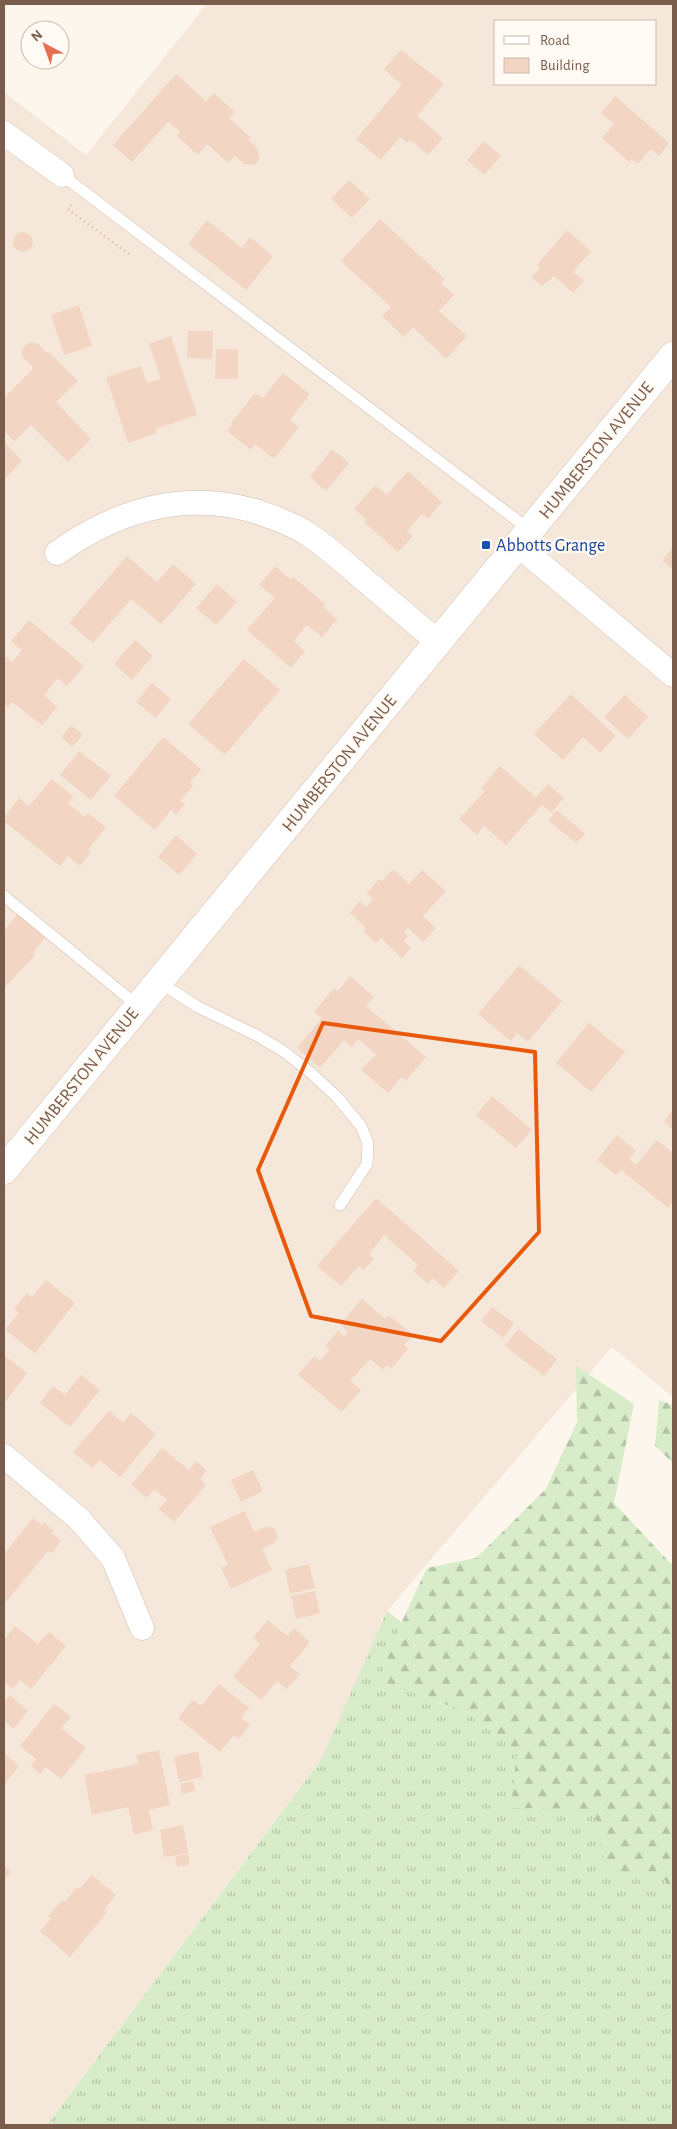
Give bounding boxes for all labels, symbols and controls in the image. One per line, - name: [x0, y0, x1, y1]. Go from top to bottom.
- north arrow: [20, 20, 70, 70]
- legend: [494, 20, 657, 85]
- text: N: [29, 27, 45, 44]
- text: Road: [540, 33, 570, 48]
- text: Building: [540, 58, 590, 73]
- street label: HUMBERSTON AVENUE: [536, 379, 658, 522]
- place label: Abbotts Grange: [496, 537, 605, 555]
- marker: Abbotts Grange: [480, 539, 492, 551]
- street label: HUMBERSTON AVENUE: [279, 692, 401, 835]
- street label: HUMBERSTON AVENUE: [21, 1005, 143, 1148]

